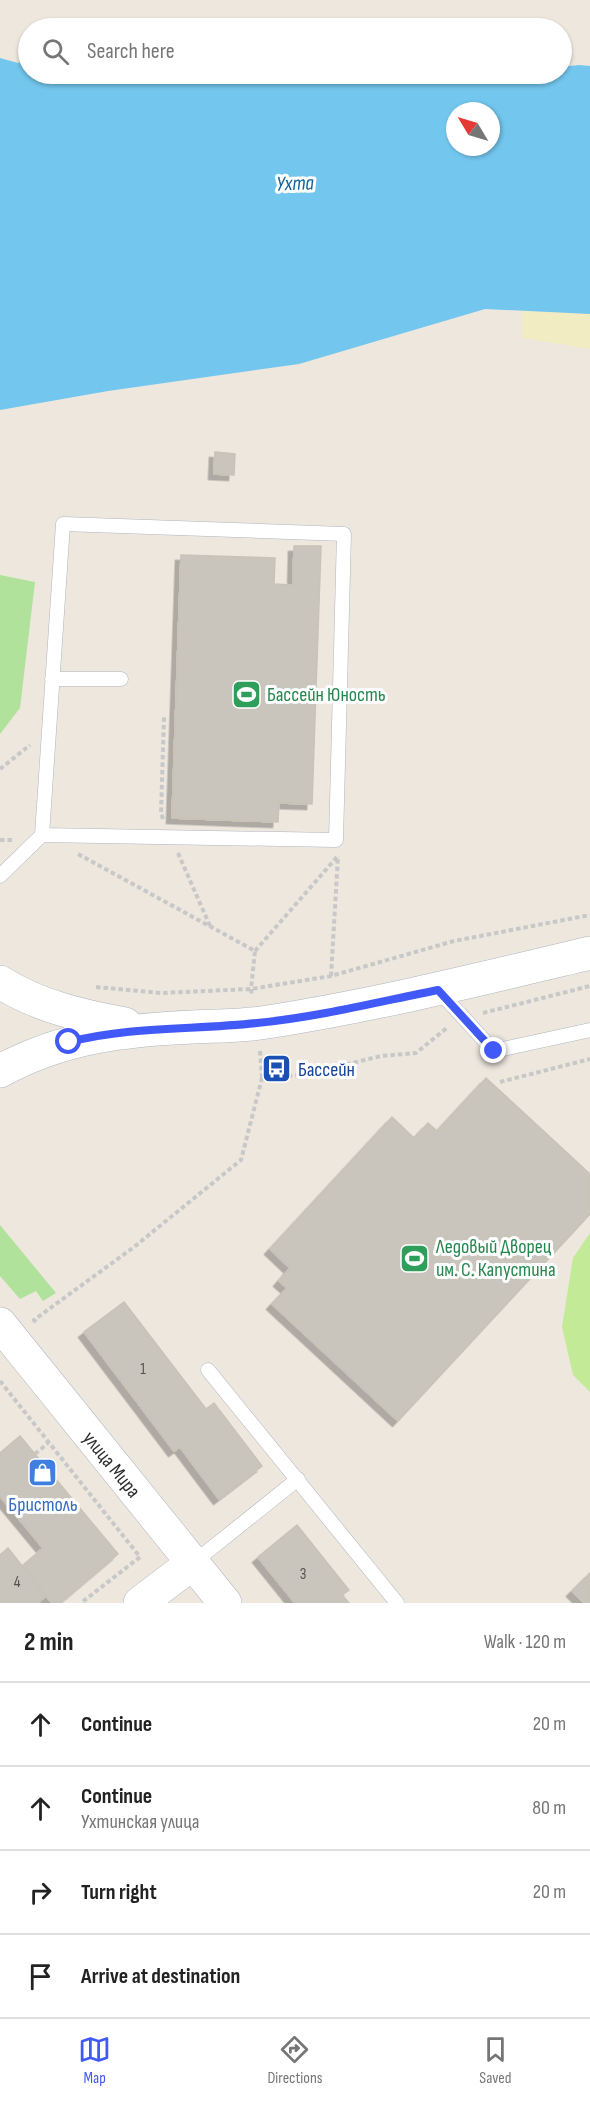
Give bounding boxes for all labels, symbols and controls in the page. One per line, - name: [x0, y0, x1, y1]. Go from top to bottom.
- search box: [18, 18, 572, 84]
- icon: search: [39, 35, 72, 68]
- text: Search here: [87, 38, 174, 65]
- north arrow: [446, 102, 500, 156]
- water label: Ухта: [276, 170, 315, 197]
- sports icon: Бассейн Юность: [230, 678, 262, 710]
- place label: Бассейн Юность: [267, 683, 386, 707]
- route start: [55, 1028, 81, 1054]
- route end: [480, 1037, 506, 1063]
- bus stop icon: Бассейн: [261, 1053, 293, 1085]
- place label: Бассейн: [298, 1058, 355, 1082]
- place label: Ледовый Дворец им. С. Капустина: [435, 1235, 556, 1282]
- sports icon: Ледовый Дворец им. С. Капустина: [399, 1242, 431, 1274]
- house number: 1: [140, 1360, 146, 1379]
- street label: улица Мира: [77, 1427, 145, 1503]
- shop icon: Бристоль: [27, 1457, 59, 1489]
- place label: Бристоль: [8, 1493, 78, 1517]
- house number: 3: [300, 1565, 306, 1584]
- house number: 4: [14, 1573, 21, 1592]
- text: 2 min: [24, 1627, 74, 1658]
- text: Walk · 120 m: [484, 1630, 566, 1654]
- icon: ahead: [24, 1708, 57, 1741]
- text: Continue: [81, 1711, 152, 1738]
- text: 20 m: [533, 1712, 566, 1736]
- text: Continue: [81, 1783, 152, 1810]
- icon: ahead: [24, 1792, 57, 1825]
- text: 80 m: [532, 1796, 566, 1820]
- text: Ухтинская улица: [81, 1810, 199, 1834]
- icon: right: [24, 1876, 57, 1909]
- text: Turn right: [81, 1879, 157, 1906]
- text: 20 m: [533, 1880, 566, 1904]
- icon: arrive: [24, 1960, 57, 1993]
- text: Arrive at destination: [81, 1963, 240, 1990]
- tab: Map: [78, 2033, 111, 2088]
- tab: Directions: [267, 2033, 323, 2088]
- tab: Saved: [479, 2033, 512, 2088]

